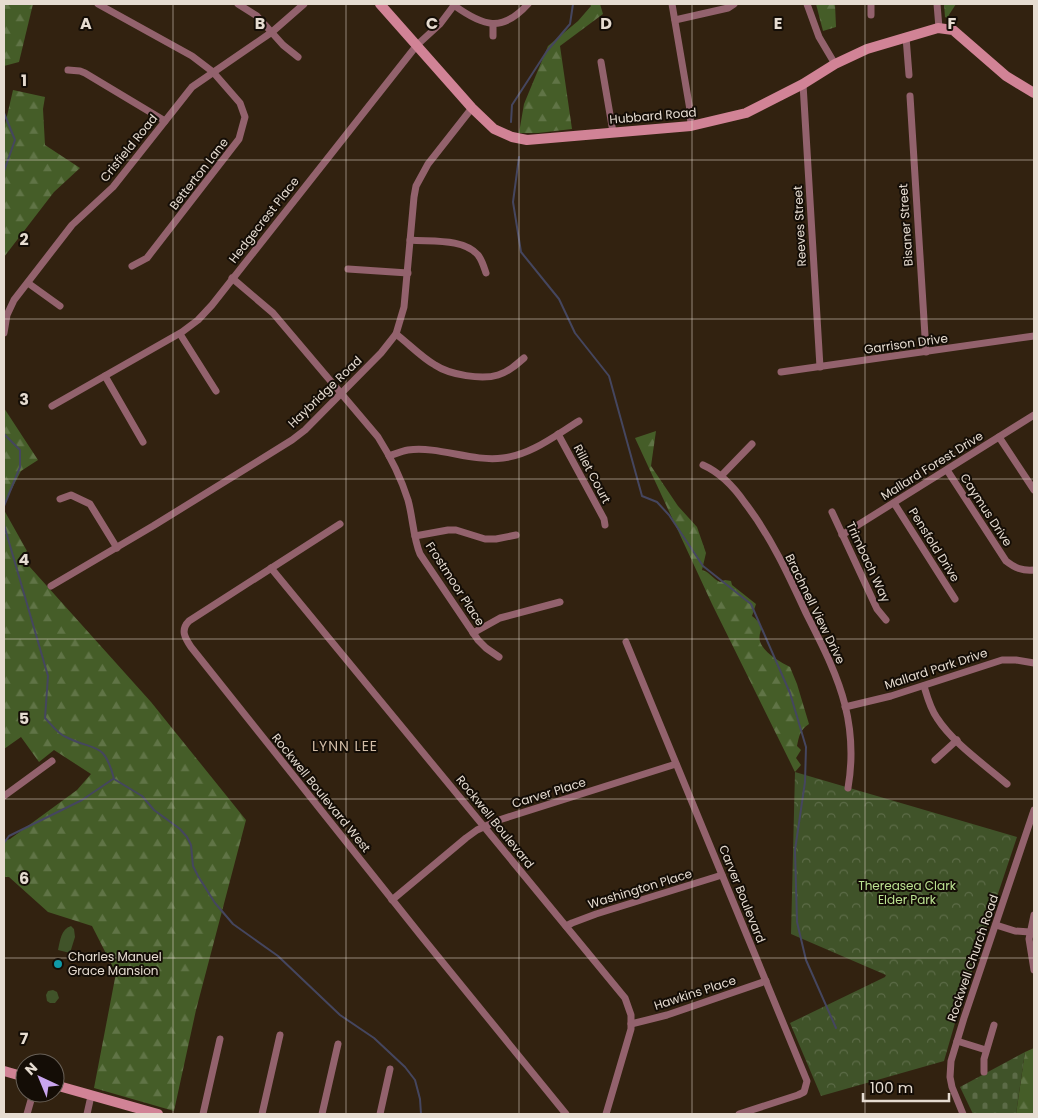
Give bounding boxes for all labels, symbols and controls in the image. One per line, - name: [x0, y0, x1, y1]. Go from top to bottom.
- text: A: [80, 12, 92, 35]
- text: B: [255, 12, 265, 35]
- text: C: [426, 12, 438, 35]
- text: D: [600, 12, 612, 35]
- text: E: [774, 12, 782, 35]
- text: F: [948, 12, 957, 35]
- text: 1: [21, 69, 27, 92]
- street label: Hubbard Road: [609, 103, 697, 128]
- street label: Crisfield Road: [96, 110, 161, 185]
- street label: Betterton Lane: [165, 134, 232, 213]
- street label: Hedgecrest Place: [225, 173, 303, 266]
- street label: Bisaner Street: [894, 183, 917, 267]
- street label: Reeves Street: [789, 185, 810, 267]
- text: 2: [19, 228, 29, 251]
- street label: Garrison Drive: [863, 329, 949, 358]
- street label: Haybridge Road: [284, 352, 365, 431]
- text: 3: [19, 388, 29, 411]
- street label: Mallard Forest Drive: [877, 427, 986, 504]
- street label: Rillet Court: [570, 441, 615, 506]
- street label: Caymus Drive: [956, 470, 1016, 549]
- street label: Pensfold Drive: [905, 504, 964, 585]
- street label: Trimbach Way: [842, 519, 895, 605]
- street label: Frostmoor Place: [422, 538, 489, 629]
- text: 4: [19, 548, 30, 571]
- street label: Brachnell View Drive: [781, 551, 850, 667]
- street label: Mallard Park Drive: [882, 644, 989, 693]
- text: 5: [19, 707, 29, 730]
- street label: Rockwell Boulevard West: [268, 730, 375, 856]
- district label: LYNN LEE: [312, 736, 378, 756]
- street label: Rockwell Boulevard: [452, 772, 538, 872]
- street label: Carver Place: [510, 773, 588, 812]
- street label: Carver Boulevard: [715, 842, 770, 945]
- street label: Washington Place: [586, 865, 694, 912]
- text: 6: [19, 867, 29, 890]
- park label: Thereasea Clark Elder Park: [858, 877, 957, 908]
- street label: Rockwell Church Road: [943, 892, 1002, 1024]
- place label: Charles Manuel Grace Mansion: [68, 948, 162, 979]
- marker: Charles Manuel Grace Mansion: [52, 958, 64, 970]
- street label: Hawkins Place: [652, 971, 738, 1014]
- text: 7: [20, 1027, 29, 1050]
- north arrow: [15, 1053, 65, 1103]
- text: N: [20, 1058, 42, 1079]
- scale bar: [863, 1070, 949, 1102]
- text: 100 m: [870, 1077, 913, 1098]

